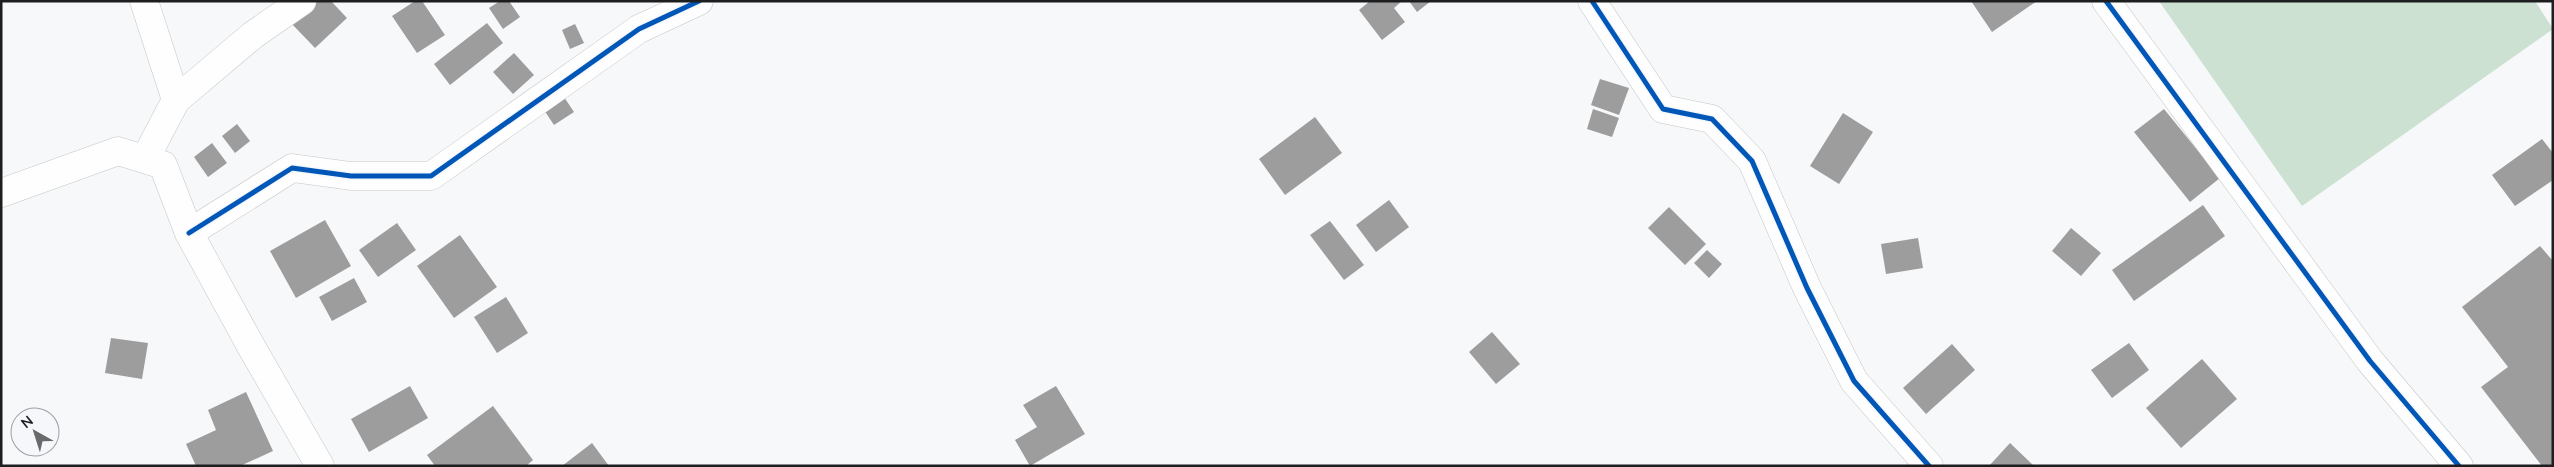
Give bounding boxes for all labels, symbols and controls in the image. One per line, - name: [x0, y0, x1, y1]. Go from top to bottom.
- north arrow: [10, 407, 60, 457]
- text: N: [17, 412, 37, 433]

